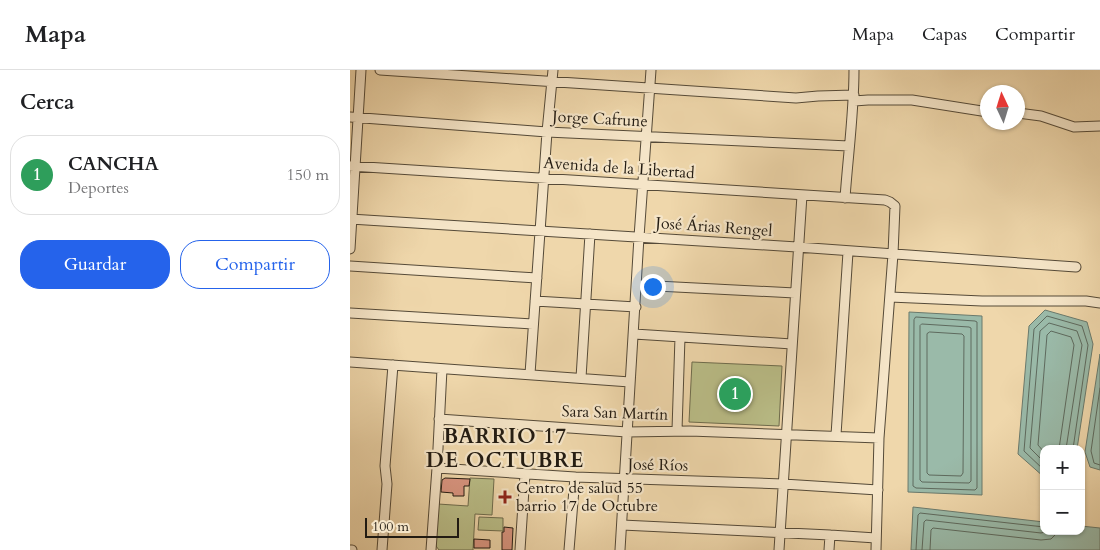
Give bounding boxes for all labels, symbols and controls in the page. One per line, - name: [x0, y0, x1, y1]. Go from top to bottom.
- text: Mapa: [25, 18, 86, 51]
- text: Mapa: [852, 22, 894, 47]
- text: Capas: [922, 22, 967, 47]
- text: Compartir: [995, 22, 1075, 47]
- north arrow: [980, 85, 1025, 130]
- text: Cerca: [20, 88, 74, 117]
- street label: Jorge Cafrune: [550, 105, 648, 132]
- text: CANCHA: [68, 151, 159, 177]
- street label: Avenida de la Libertad: [543, 152, 696, 184]
- text: 1: [33, 164, 41, 186]
- text: 150 m: [287, 164, 329, 186]
- text: Deportes: [68, 177, 129, 199]
- street label: José Árias Rengel: [653, 212, 773, 242]
- button: Guardar: [20, 240, 170, 289]
- button: Compartir: [180, 240, 330, 289]
- your location: [640, 274, 666, 300]
- pin: 1: [719, 375, 751, 413]
- street label: Sara San Martín: [561, 400, 669, 426]
- district label: BARRIO 17 DE OCTUBRE: [426, 422, 584, 475]
- map controls: [1040, 445, 1085, 535]
- button: +: [1040, 445, 1085, 490]
- street label: José Ríos: [626, 453, 688, 477]
- place label: Centro de salud 55 barrio 17 de Octubre: [516, 477, 658, 517]
- marker: Centro de salud 55 barrio 17 de Octubre: [498, 490, 512, 504]
- button: −: [1040, 490, 1085, 535]
- scale bar: [365, 515, 459, 538]
- text: 100 m: [372, 517, 409, 536]

